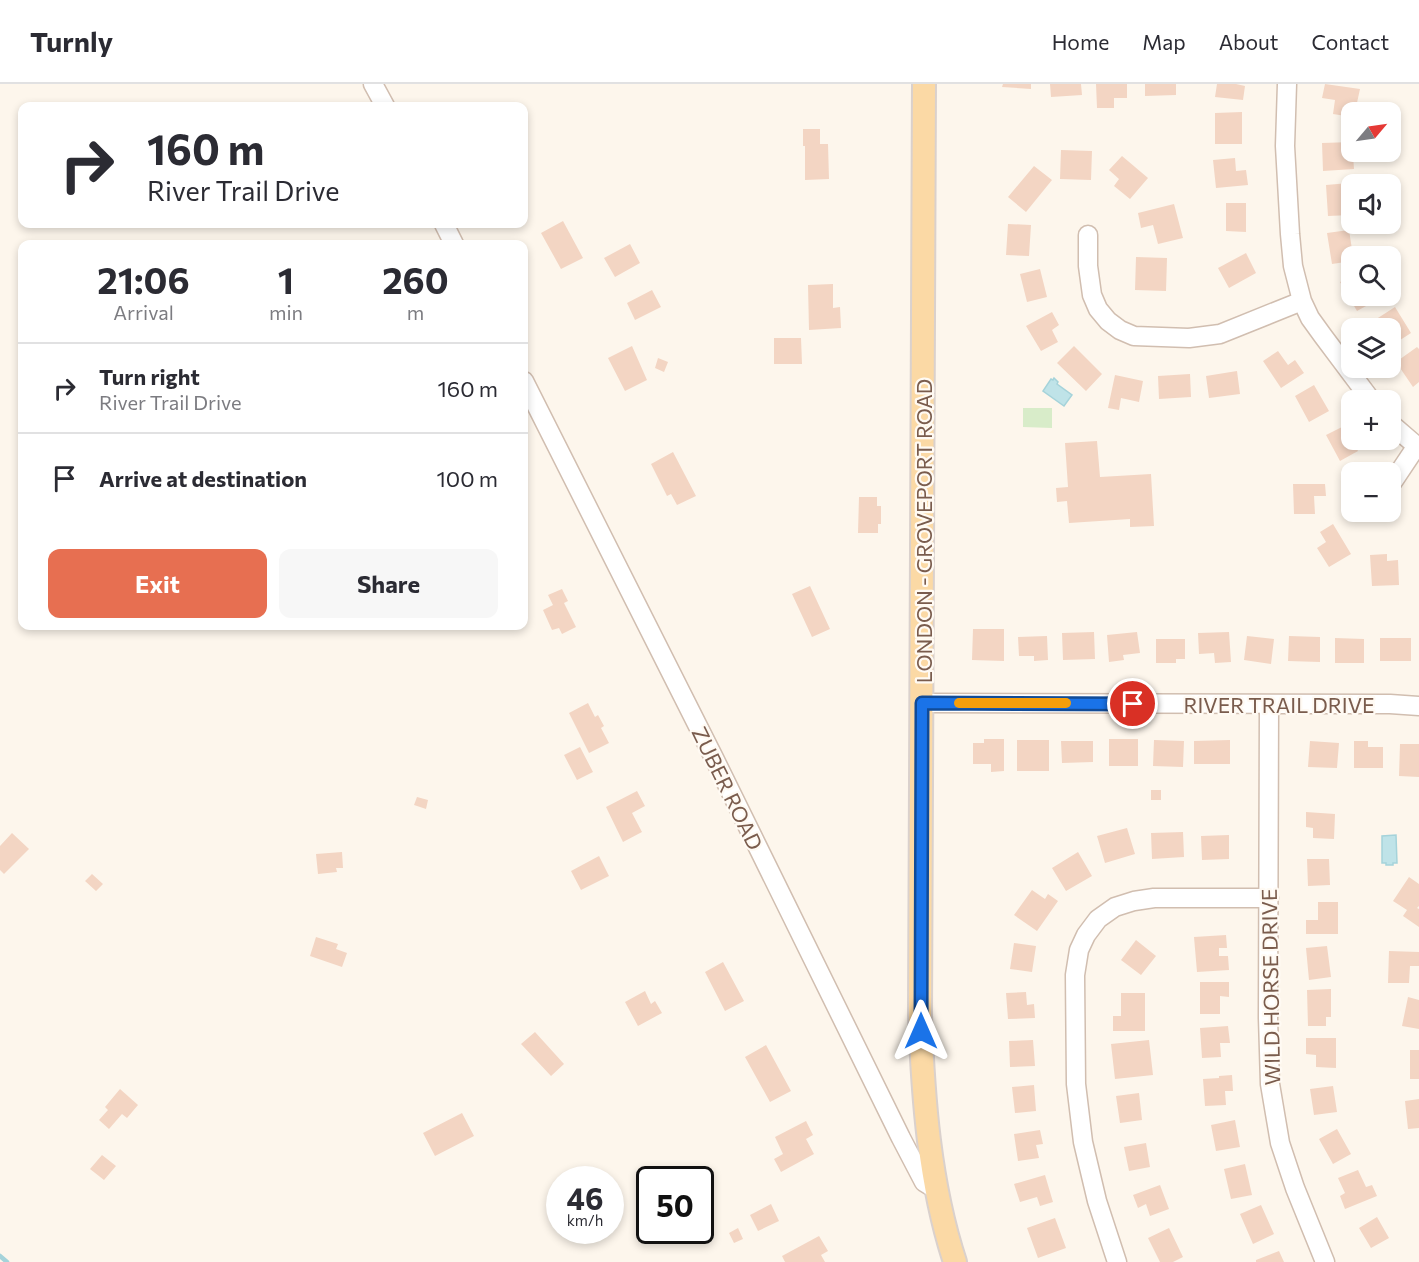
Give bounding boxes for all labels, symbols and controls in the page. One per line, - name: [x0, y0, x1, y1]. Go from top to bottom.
- text: Turnly: [30, 24, 113, 58]
- text: Home: [1052, 29, 1109, 54]
- text: Map: [1142, 29, 1186, 54]
- text: About: [1219, 29, 1278, 54]
- text: Contact: [1311, 29, 1389, 54]
- north arrow: [1341, 102, 1401, 162]
- map controls: [1341, 102, 1401, 522]
- text: 160 m: [147, 122, 265, 174]
- icon: right: [48, 126, 126, 204]
- text: River Trail Drive: [147, 174, 339, 207]
- button: sound: [1341, 174, 1401, 234]
- button: search: [1341, 246, 1401, 306]
- text: 21:06: [97, 257, 190, 301]
- text: 1: [278, 257, 294, 301]
- text: 260: [382, 257, 449, 301]
- text: Arrival: [113, 300, 174, 324]
- text: min: [269, 300, 303, 324]
- text: m: [407, 300, 424, 324]
- button: layers: [1341, 318, 1401, 378]
- text: Turn right: [99, 363, 200, 390]
- icon: right: [48, 372, 81, 405]
- text: 160 m: [437, 375, 498, 402]
- street label: LONDON - GROVEPORT ROAD: [911, 379, 936, 683]
- text: River Trail Drive: [99, 390, 242, 414]
- button: +: [1341, 390, 1401, 450]
- icon: arrive: [48, 462, 81, 495]
- button: −: [1341, 462, 1401, 522]
- text: Arrive at destination: [99, 465, 307, 492]
- text: 100 m: [436, 465, 498, 492]
- button: Exit: [48, 549, 267, 618]
- button: Share: [279, 549, 498, 618]
- pin: [1107, 678, 1158, 729]
- icon: arrive: [1116, 687, 1149, 720]
- street label: RIVER TRAIL DRIVE: [1183, 692, 1375, 717]
- street label: ZUBER ROAD: [687, 722, 769, 854]
- street label: WILD HORSE DRIVE: [1256, 888, 1284, 1086]
- position arrow: [889, 999, 953, 1063]
- speed limit sign: 50: [636, 1166, 714, 1244]
- text: 46: [567, 1179, 603, 1216]
- text: km/h: [567, 1211, 603, 1229]

